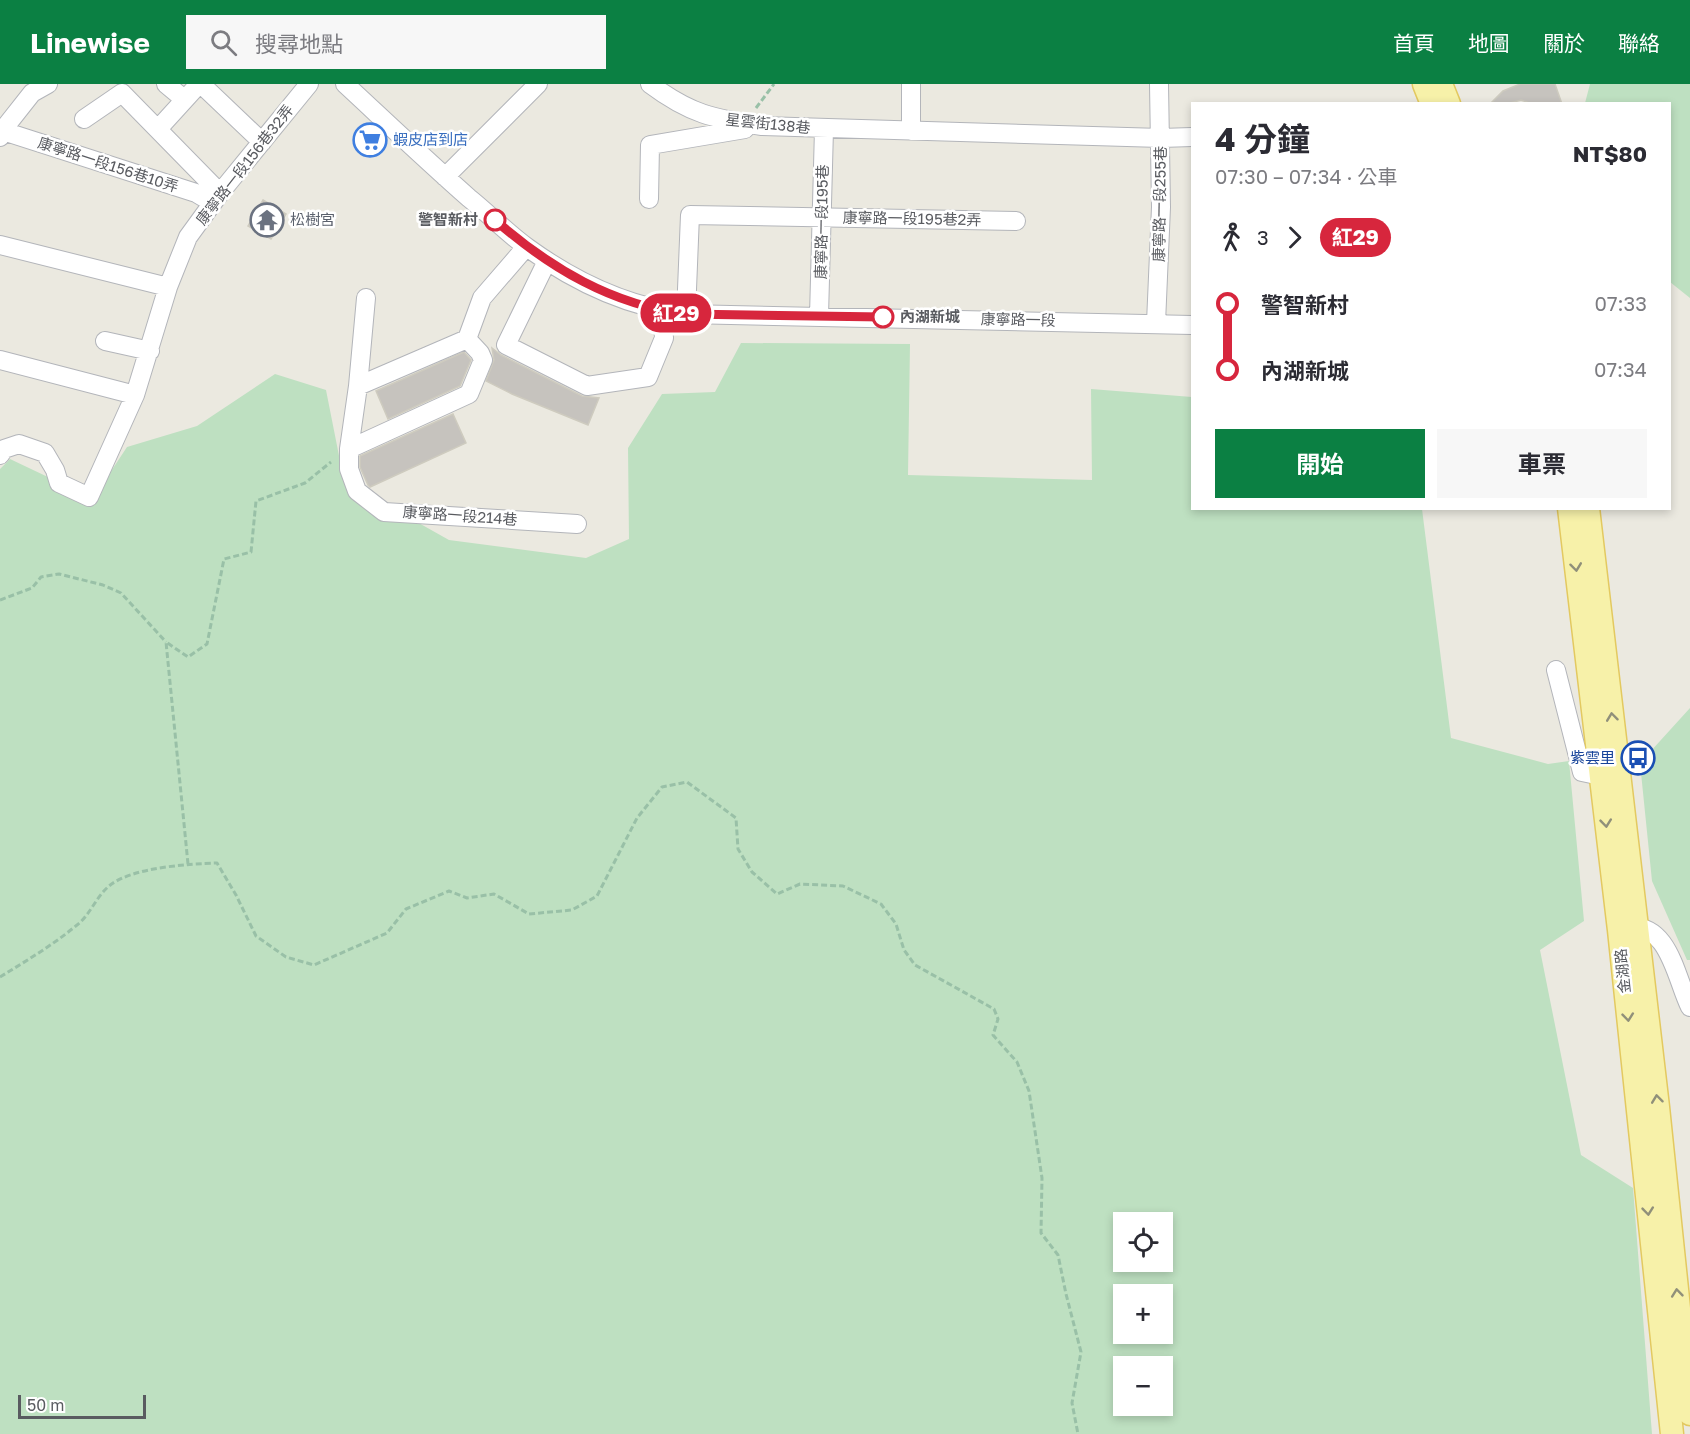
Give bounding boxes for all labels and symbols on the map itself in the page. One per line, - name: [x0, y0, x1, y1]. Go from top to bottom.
- street label: 康寧路一段156巷32弄: [192, 101, 297, 228]
- street label: 星雲街138巷: [725, 110, 811, 136]
- supermarket icon: 蝦皮店到店: [352, 122, 388, 158]
- place label: 蝦皮店到店: [393, 130, 468, 148]
- street label: 康寧路一段156巷10弄: [36, 133, 181, 195]
- street label: 康寧路一段255巷: [1149, 146, 1169, 262]
- street label: 康寧路一段195巷: [811, 164, 831, 280]
- temple icon: 松樹宮: [249, 202, 285, 238]
- street label: 康寧路一段195巷2弄: [842, 208, 982, 228]
- marker: 警智新村: [484, 209, 506, 231]
- place label: 松樹宮: [290, 210, 335, 228]
- place label: 警智新村: [418, 210, 478, 228]
- line badge: 紅29: [642, 294, 710, 332]
- marker: 內湖新城: [872, 306, 894, 328]
- place label: 內湖新城: [900, 307, 960, 325]
- street label: 康寧路一段: [980, 309, 1056, 329]
- street label: 康寧路一段214巷: [402, 502, 518, 528]
- one-way arrow: [1569, 562, 1582, 571]
- one-way arrow: [1607, 713, 1619, 722]
- bus stop icon: 紫雲里: [1620, 740, 1656, 776]
- place label: 紫雲里: [1570, 748, 1615, 766]
- one-way arrow: [1600, 818, 1612, 827]
- street label: 金湖路: [1611, 948, 1633, 994]
- one-way arrow: [1621, 1012, 1634, 1021]
- one-way arrow: [1651, 1094, 1664, 1103]
- one-way arrow: [1641, 1206, 1654, 1215]
- one-way arrow: [1671, 1288, 1684, 1297]
- scale bar: [18, 1392, 146, 1420]

